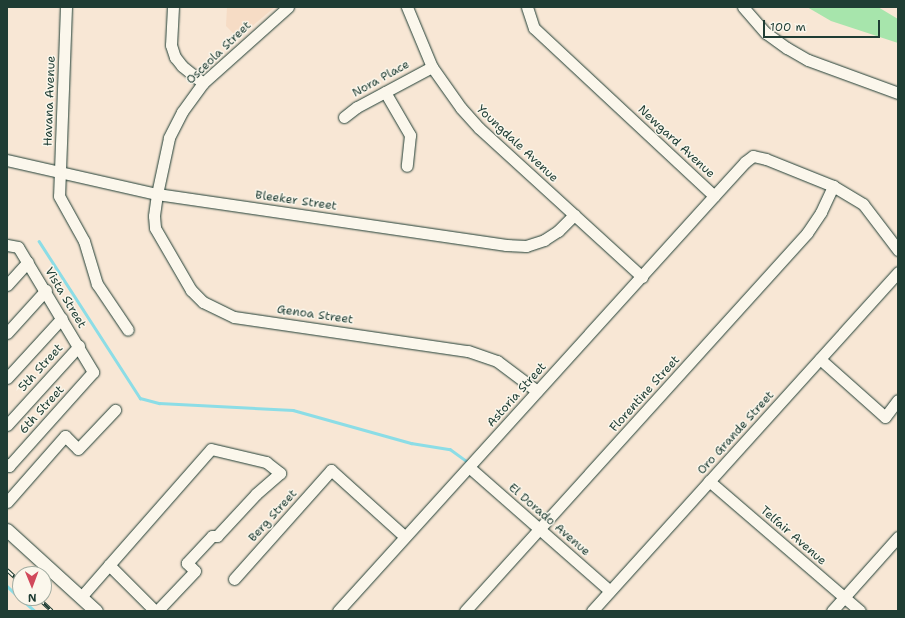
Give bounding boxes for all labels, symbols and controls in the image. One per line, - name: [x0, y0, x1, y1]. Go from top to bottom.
- scale bar: [765, 12, 882, 38]
- street label: Osceola Street: [184, 19, 254, 87]
- text: 100 m: [770, 19, 806, 35]
- street label: Havana Avenue: [41, 56, 59, 146]
- street label: Nora Place: [350, 57, 412, 101]
- street label: Youngdale Avenue: [473, 102, 561, 186]
- street label: Newgard Avenue: [635, 103, 717, 181]
- street label: Bleeker Street: [254, 188, 338, 214]
- street label: Vista Street: [41, 265, 89, 331]
- street label: Genoa Street: [276, 303, 354, 327]
- street label: 5th Street: [16, 341, 66, 395]
- street label: Florentine Street: [607, 353, 683, 435]
- street label: Astoria Street: [484, 360, 550, 430]
- street label: 6th Street: [17, 383, 67, 437]
- street label: Oro Grande Street: [695, 388, 777, 478]
- street label: El Dorado Avenue: [505, 481, 593, 559]
- street label: Berg Street: [246, 487, 300, 545]
- street label: Telfair Avenue: [757, 503, 829, 569]
- north arrow: [12, 566, 52, 606]
- text: N: [28, 590, 37, 605]

